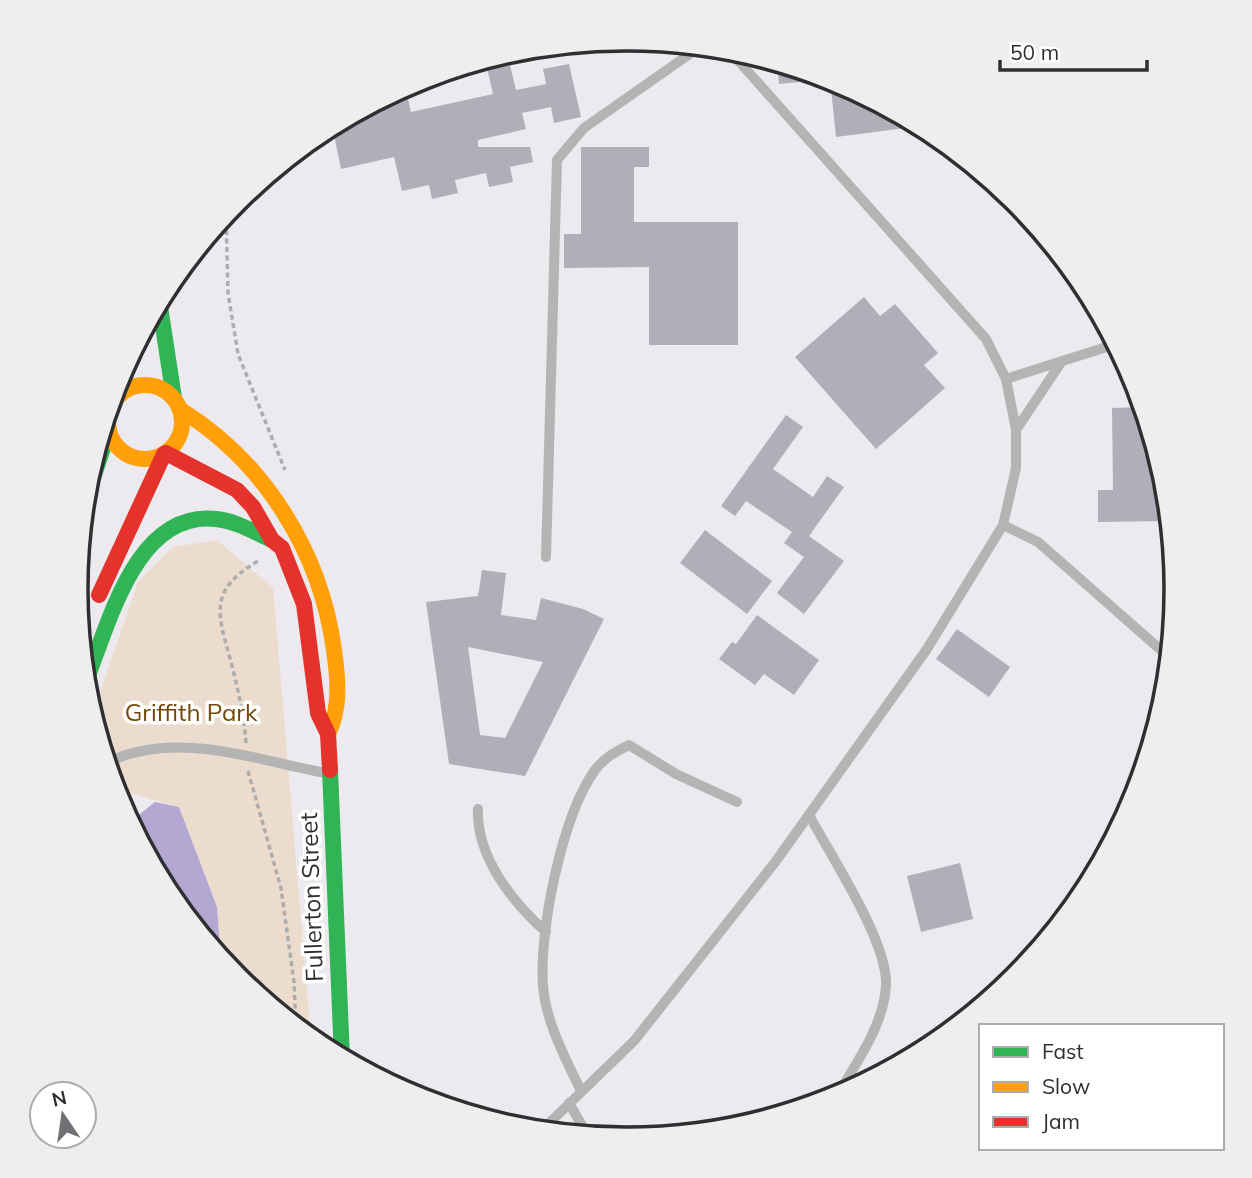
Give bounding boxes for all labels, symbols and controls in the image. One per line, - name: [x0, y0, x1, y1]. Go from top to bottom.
- scale bar: [1000, 28, 1147, 72]
- text: 50 m: [1010, 39, 1059, 65]
- park label: Griffith Park: [125, 697, 258, 727]
- street label: Fullerton Street: [293, 812, 329, 982]
- legend: [979, 1024, 1224, 1150]
- text: Fast: [1042, 1038, 1084, 1064]
- text: Slow: [1042, 1073, 1090, 1099]
- north arrow: [28, 1080, 98, 1150]
- text: N: [49, 1085, 69, 1112]
- text: Jam: [1042, 1108, 1080, 1134]

